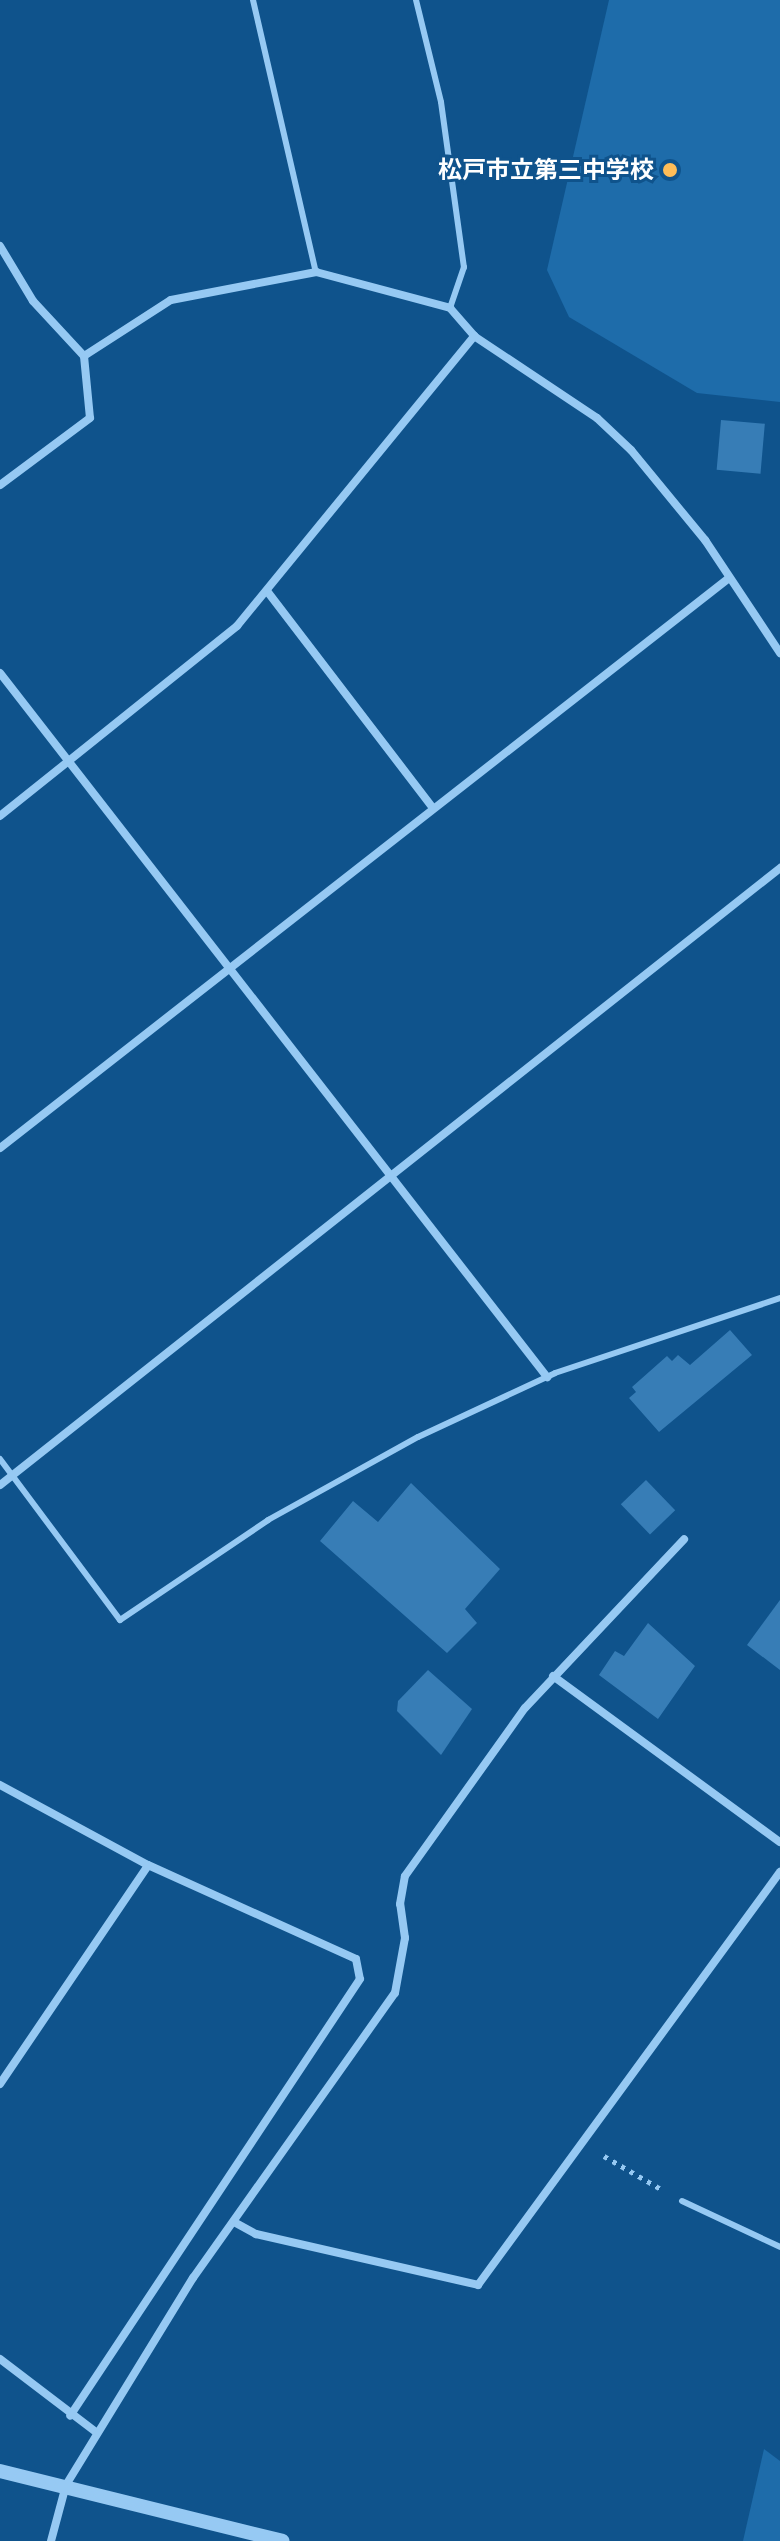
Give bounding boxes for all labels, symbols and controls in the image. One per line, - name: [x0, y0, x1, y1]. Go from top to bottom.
- place label: 松戸市立第三中学校: [438, 156, 654, 184]
- marker: 松戸市立第三中学校: [661, 161, 679, 179]

